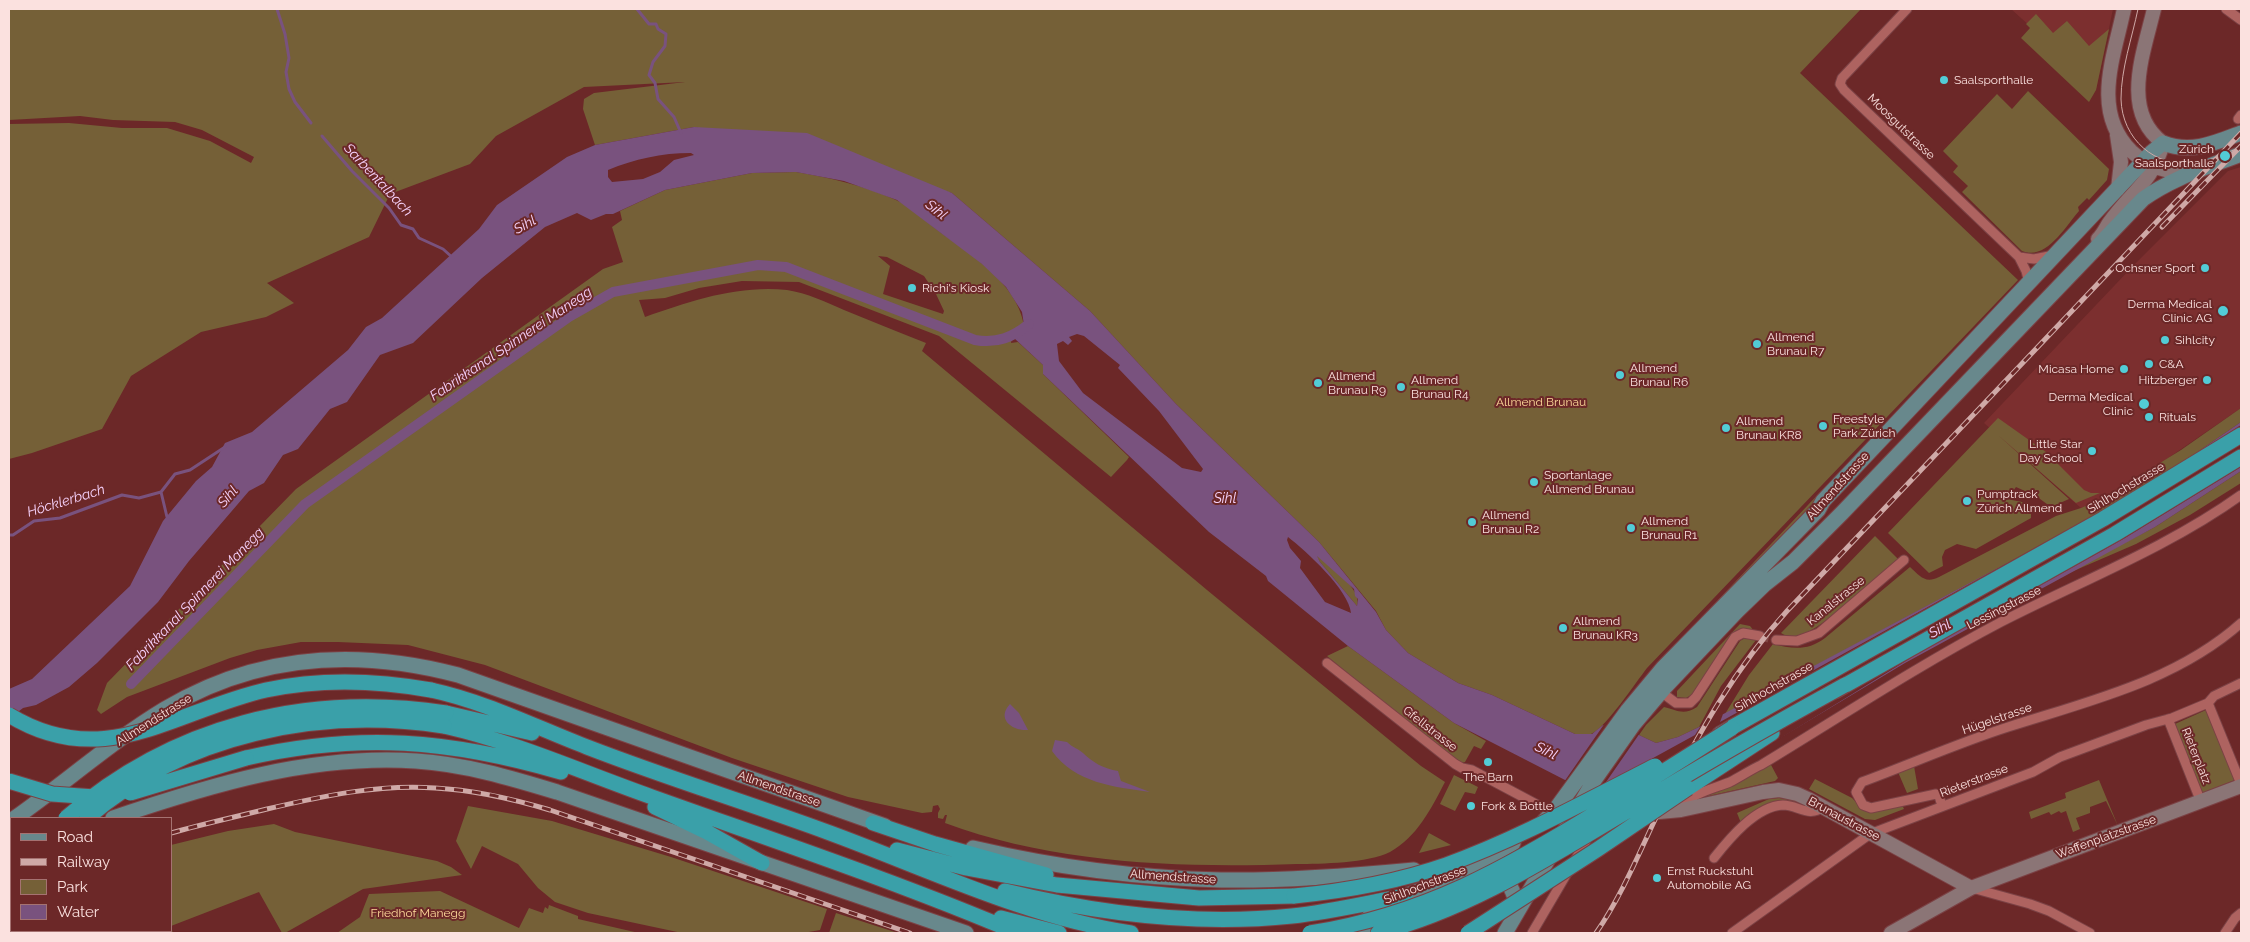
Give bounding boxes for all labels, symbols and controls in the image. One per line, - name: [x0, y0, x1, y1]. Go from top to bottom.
- place label: Saalsporthalle: [1954, 73, 2033, 87]
- marker: Saalsporthalle: [1938, 74, 1950, 86]
- street label: Moosgutstrasse: [1864, 91, 1938, 163]
- water label: Sarbentalbach: [340, 140, 416, 220]
- place label: Zürich Saalsporthalle: [2135, 142, 2214, 170]
- marker: Zürich Saalsporthalle: [2218, 149, 2232, 163]
- water label: Sihl: [922, 196, 950, 224]
- water label: Sihl: [511, 212, 539, 238]
- place label: Ochsner Sport: [2115, 261, 2195, 275]
- marker: Ochsner Sport: [2199, 262, 2211, 274]
- place label: Richi's Kiosk: [922, 281, 989, 295]
- marker: Richi's Kiosk: [906, 282, 918, 294]
- water label: Fabrikkanal Spinnerei Manegg: [427, 283, 595, 405]
- place label: Derma Medical Clinic AG: [2128, 297, 2212, 325]
- marker: Derma Medical Clinic AG: [2216, 304, 2230, 318]
- place label: Allmend Brunau R7: [1767, 330, 1824, 358]
- place label: Sihlcity: [2175, 333, 2215, 347]
- marker: Sihlcity: [2159, 334, 2171, 346]
- marker: Allmend Brunau R7: [1751, 338, 1763, 350]
- place label: C&A: [2159, 357, 2184, 371]
- marker: C&A: [2143, 358, 2155, 370]
- place label: Allmend Brunau R6: [1630, 361, 1688, 389]
- place label: Micasa Home: [2038, 362, 2114, 376]
- marker: Micasa Home: [2118, 363, 2130, 375]
- place label: Allmend Brunau R9: [1328, 369, 1386, 397]
- marker: Allmend Brunau R6: [1614, 369, 1626, 381]
- place label: Allmend Brunau R4: [1411, 373, 1468, 401]
- place label: Hitzberger: [2138, 373, 2197, 387]
- marker: Hitzberger: [2201, 374, 2213, 386]
- marker: Allmend Brunau R9: [1312, 377, 1324, 389]
- marker: Allmend Brunau R4: [1395, 381, 1407, 393]
- place label: Derma Medical Clinic: [2049, 390, 2133, 418]
- park label: Allmend Brunau: [1496, 395, 1586, 409]
- marker: Derma Medical Clinic: [2137, 397, 2151, 411]
- place label: Rituals: [2159, 410, 2196, 424]
- marker: Rituals: [2143, 411, 2155, 423]
- place label: Freestyle Park Zürich: [1833, 412, 1895, 440]
- place label: Allmend Brunau KR8: [1736, 414, 1802, 442]
- marker: Freestyle Park Zürich: [1817, 420, 1829, 432]
- marker: Allmend Brunau KR8: [1720, 422, 1732, 434]
- place label: Little Star Day School: [2019, 437, 2082, 465]
- marker: Little Star Day School: [2086, 445, 2098, 457]
- street label: Allmendstrasse: [1804, 449, 1872, 523]
- street label: Sihlhochstrasse: [2085, 459, 2167, 517]
- place label: Sportanlage Allmend Brunau: [1544, 468, 1634, 496]
- marker: Sportanlage Allmend Brunau: [1528, 476, 1540, 488]
- water label: Höcklerbach: [25, 481, 107, 521]
- water label: Sihl: [214, 483, 242, 511]
- place label: Pumptrack Zürich Allmend: [1977, 487, 2062, 515]
- water label: Sihl: [1214, 491, 1236, 507]
- marker: Pumptrack Zürich Allmend: [1961, 495, 1973, 507]
- place label: Allmend Brunau R2: [1482, 508, 1539, 536]
- place label: Allmend Brunau R1: [1641, 514, 1697, 542]
- marker: Allmend Brunau R2: [1466, 516, 1478, 528]
- marker: Allmend Brunau R1: [1625, 522, 1637, 534]
- water label: Fabrikkanal Spinnerei Manegg: [122, 524, 268, 674]
- street label: Kanalstrasse: [1804, 573, 1868, 629]
- street label: Lessingstrasse: [1964, 583, 2044, 633]
- place label: Allmend Brunau KR3: [1573, 614, 1638, 642]
- water label: Sihl: [1926, 616, 1954, 642]
- marker: Allmend Brunau KR3: [1557, 622, 1569, 634]
- street label: Sihlhochstrasse: [1733, 659, 1815, 715]
- street label: Allmendstrasse: [114, 691, 194, 749]
- street label: Hügelstrasse: [1960, 700, 2034, 738]
- street label: Gfellstrasse: [1400, 703, 1460, 755]
- street label: Rieterplatz: [2178, 726, 2214, 786]
- water label: Sihl: [1532, 738, 1560, 764]
- marker: The Barn: [1482, 756, 1494, 768]
- street label: Rieterstrasse: [1938, 761, 2010, 801]
- street label: Allmendstrasse: [736, 768, 822, 810]
- place label: The Barn: [1463, 770, 1513, 784]
- street label: Brunaustrasse: [1806, 794, 1882, 844]
- place label: Fork & Bottle: [1481, 799, 1553, 813]
- marker: Fork & Bottle: [1465, 800, 1477, 812]
- street label: Waffenplatzstrasse: [2054, 812, 2158, 862]
- legend: [10, 817, 172, 932]
- text: Road: [57, 828, 93, 846]
- text: Railway: [57, 853, 110, 871]
- street label: Sihlhochstrasse: [1382, 863, 1468, 907]
- place label: Ernst Ruckstuhl Automobile AG: [1667, 864, 1753, 892]
- street label: Allmendstrasse: [1129, 867, 1217, 887]
- marker: Ernst Ruckstuhl Automobile AG: [1651, 872, 1663, 884]
- text: Park: [57, 878, 88, 896]
- text: Water: [57, 903, 99, 921]
- park label: Friedhof Manegg: [371, 906, 465, 920]

